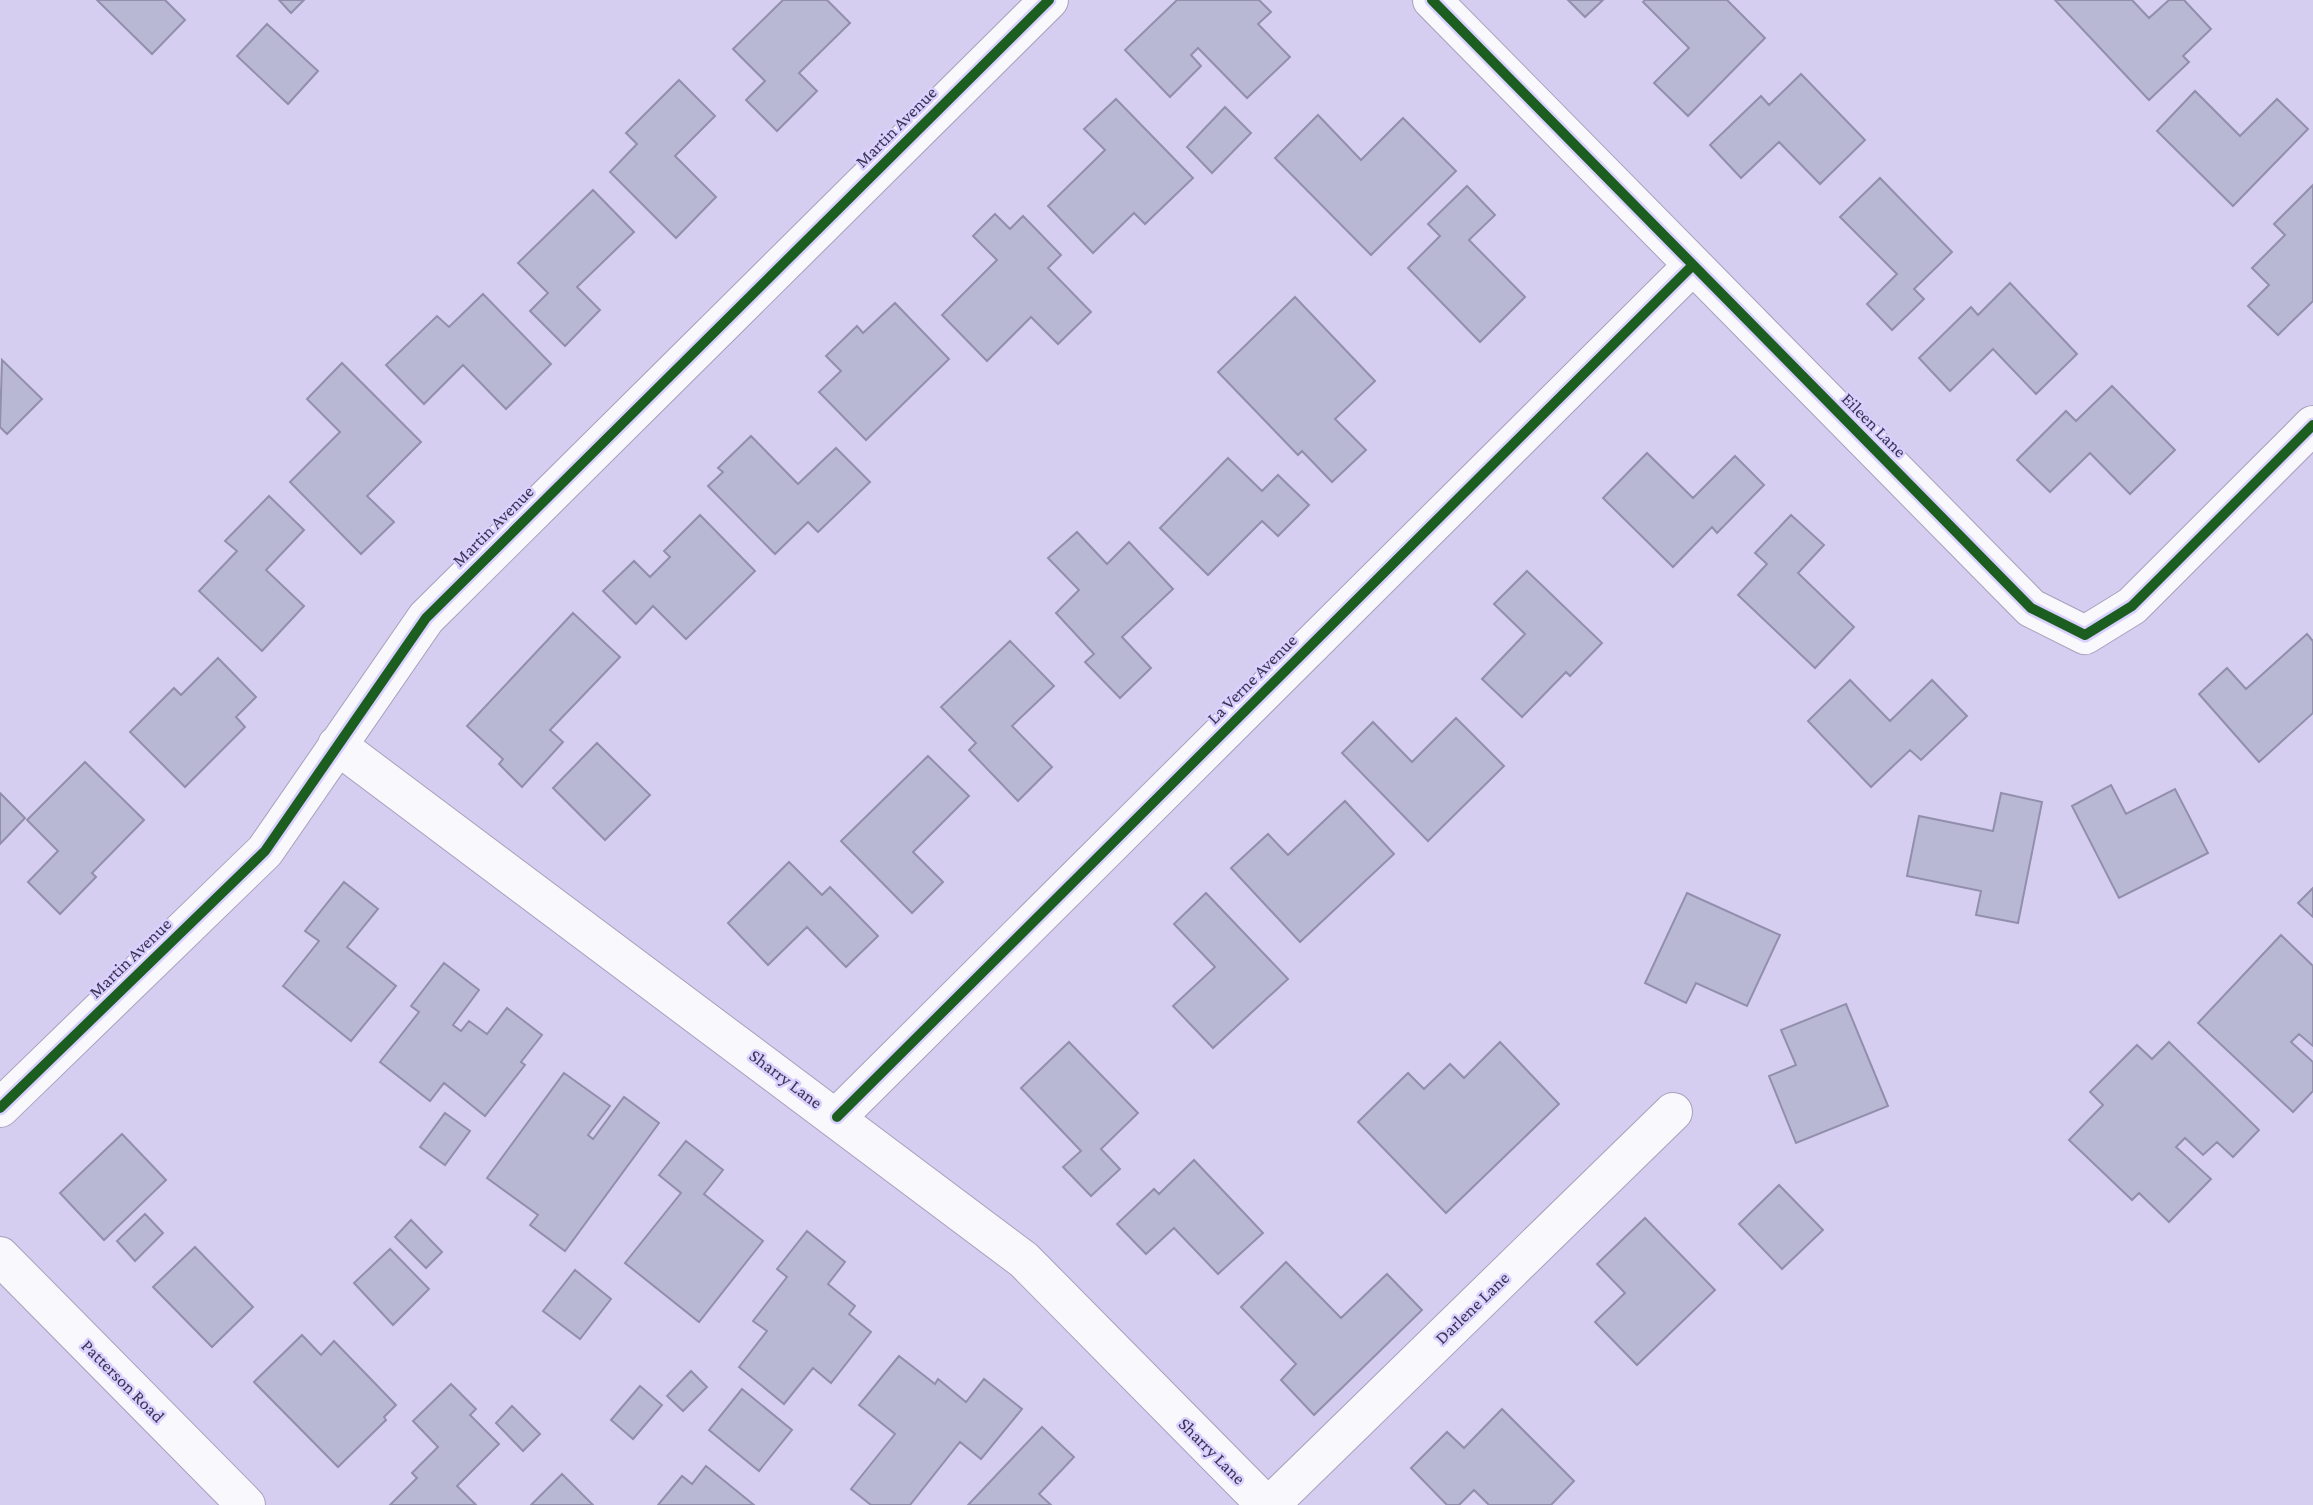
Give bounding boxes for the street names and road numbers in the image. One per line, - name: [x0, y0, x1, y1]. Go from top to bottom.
- street label: Martin Avenue: [851, 82, 941, 172]
- street label: Eileen Lane: [1838, 389, 1910, 461]
- street label: Martin Avenue: [448, 481, 538, 571]
- street label: La Verne Avenue: [1203, 630, 1301, 728]
- street label: Martin Avenue: [85, 914, 175, 1002]
- street label: Sharry Lane: [746, 1045, 826, 1113]
- street label: Darlene Lane: [1431, 1268, 1513, 1348]
- street label: Patterson Road: [78, 1336, 169, 1427]
- street label: Sharry Lane: [1175, 1414, 1249, 1488]

